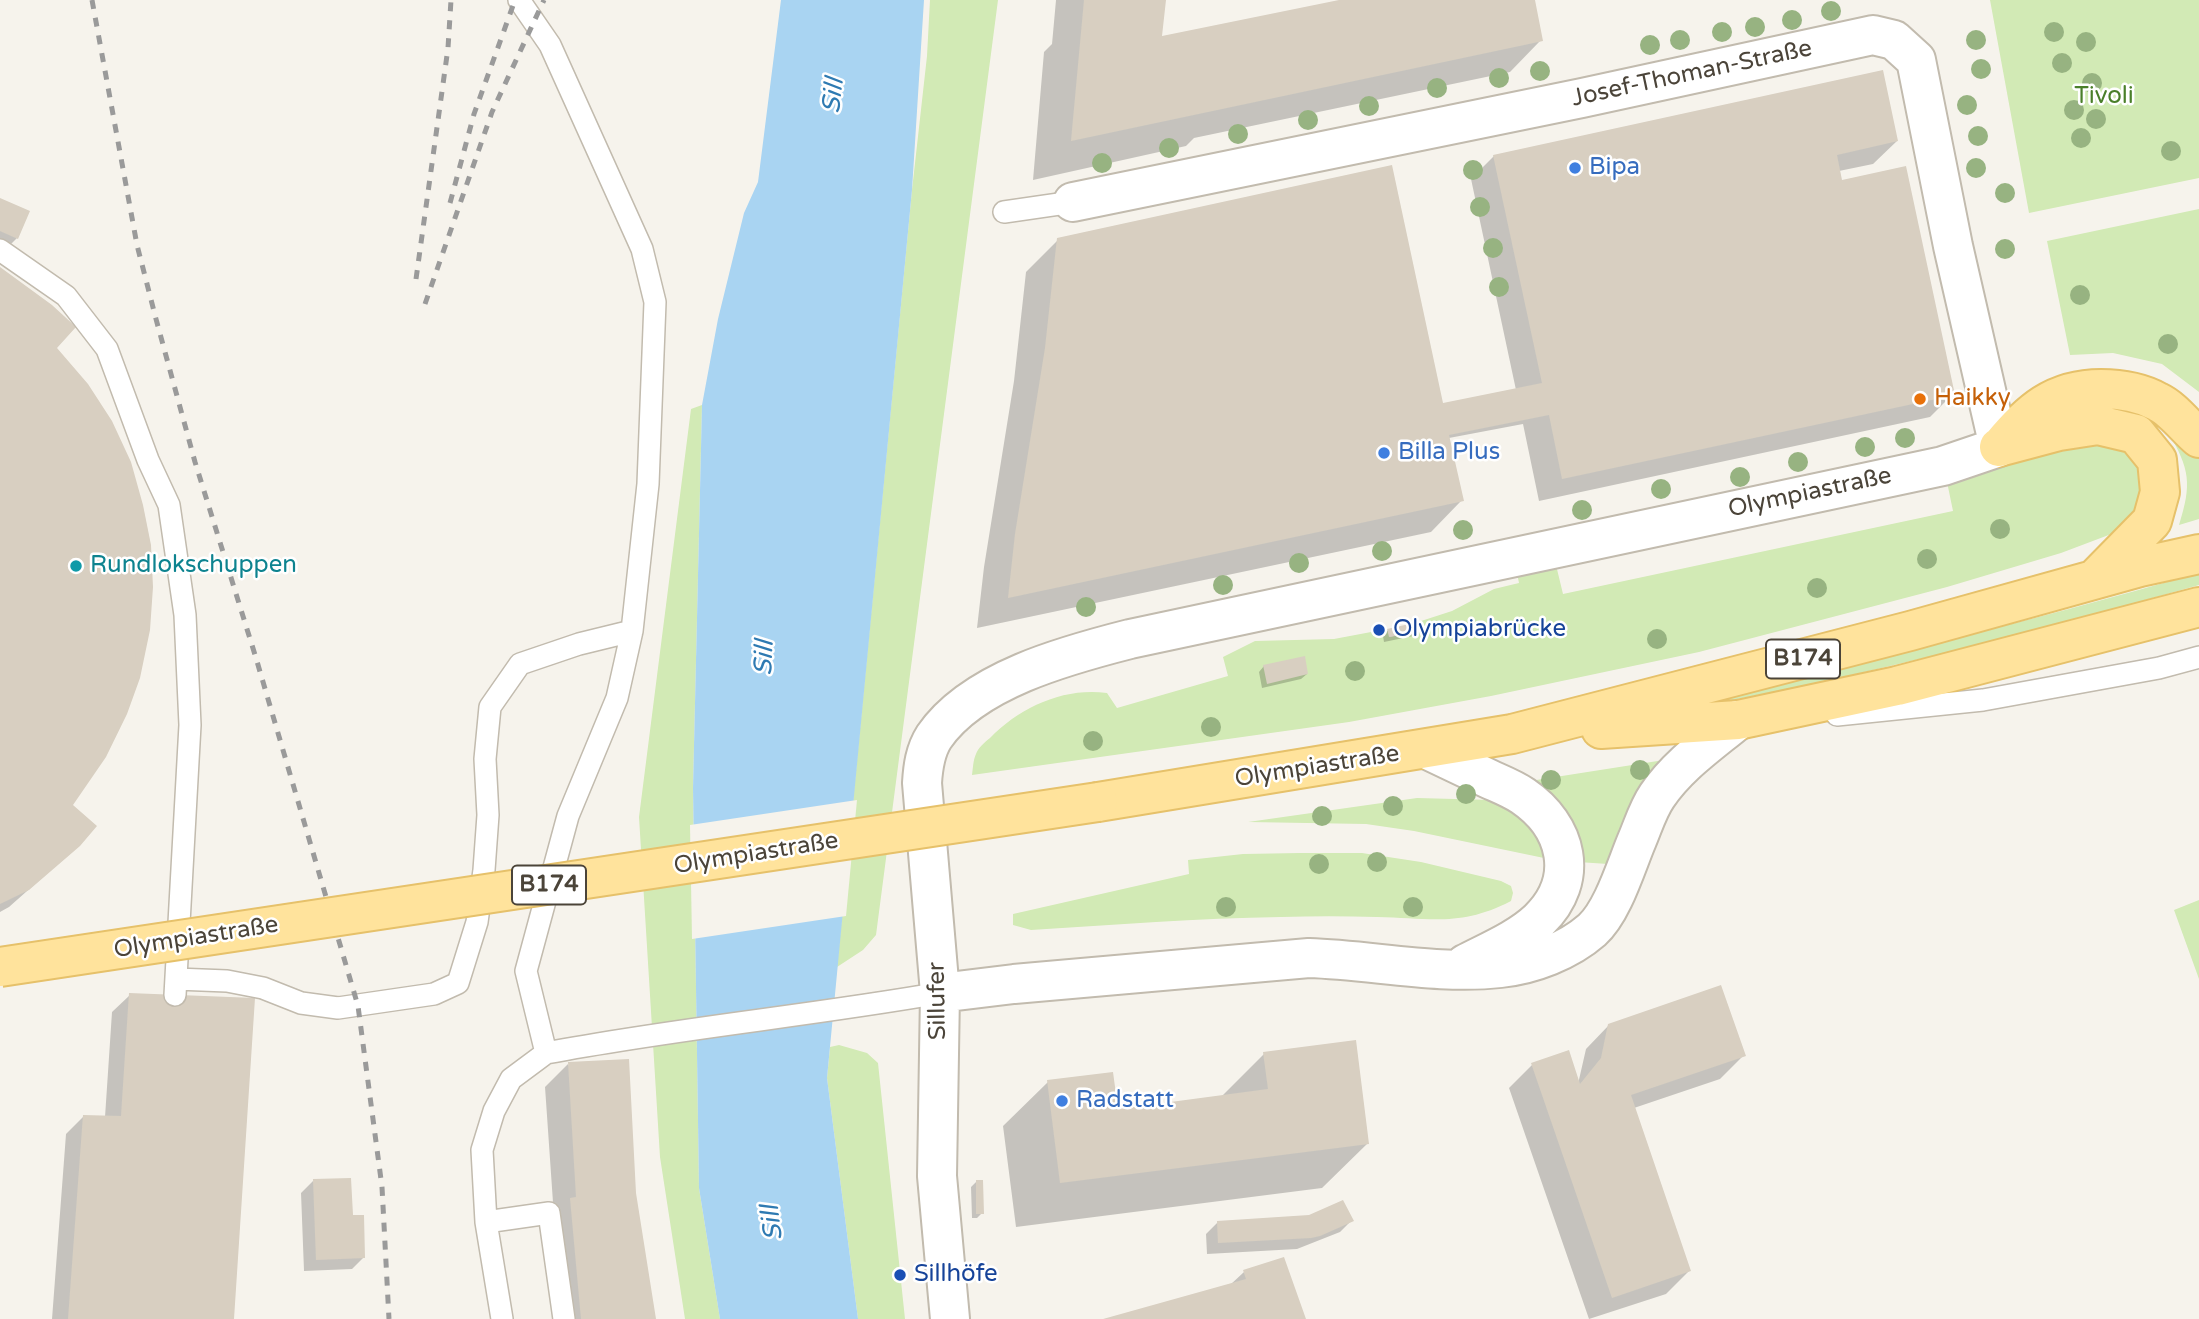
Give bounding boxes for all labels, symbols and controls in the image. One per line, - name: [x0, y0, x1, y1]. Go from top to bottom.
- street label: Josef-Thoman-Straße: [1569, 34, 1815, 114]
- water label: Sill: [816, 77, 852, 115]
- park label: Tivoli: [2074, 83, 2134, 111]
- place label: Bipa: [1589, 154, 1640, 182]
- marker: Bipa: [1567, 160, 1583, 176]
- place label: Haikky: [1934, 385, 2011, 413]
- marker: Haikky: [1912, 391, 1928, 407]
- place label: Billa Plus: [1398, 439, 1500, 467]
- marker: Billa Plus: [1376, 445, 1392, 461]
- street label: Olympiastraße: [1726, 462, 1894, 524]
- place label: Rundlokschuppen: [90, 552, 297, 580]
- marker: Rundlokschuppen: [68, 558, 84, 574]
- place label: Olympiabrücke: [1393, 616, 1566, 644]
- marker: Olympiabrücke: [1371, 622, 1387, 638]
- road number: B174: [1766, 639, 1840, 678]
- water label: Sill: [749, 640, 781, 676]
- street label: Olympiastraße: [1233, 740, 1401, 794]
- street label: Olympiastraße: [672, 827, 840, 881]
- road number: B174: [512, 866, 586, 904]
- street label: Olympiastraße: [112, 911, 280, 965]
- street label: Sillufer: [923, 962, 953, 1040]
- place label: Radstatt: [1076, 1087, 1174, 1115]
- marker: Radstatt: [1054, 1093, 1070, 1109]
- water label: Sill: [755, 1204, 791, 1242]
- place label: Sillhöfe: [914, 1261, 998, 1289]
- marker: Sillhöfe: [892, 1267, 908, 1283]

